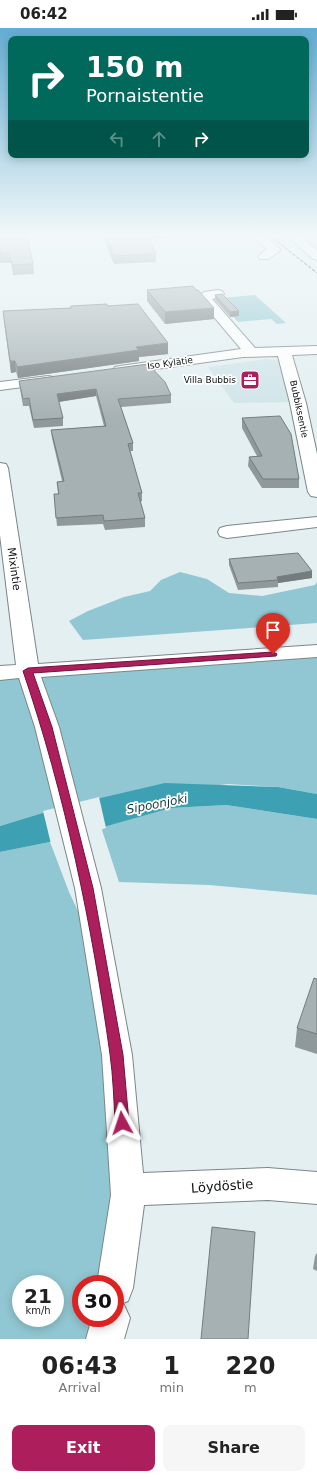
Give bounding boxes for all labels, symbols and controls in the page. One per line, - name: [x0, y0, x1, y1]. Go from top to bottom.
- text: 06:42: [20, 5, 68, 23]
- text: 150 m: [86, 51, 183, 84]
- icon: right: [20, 52, 72, 104]
- text: Pornaistentie: [86, 85, 204, 106]
- icon: left: [106, 128, 128, 150]
- icon: ahead: [148, 128, 170, 150]
- icon: right: [190, 128, 212, 150]
- street label: Iso Kylätie: [147, 355, 194, 371]
- office icon: Villa Bubbis: [239, 369, 261, 391]
- place label: Villa Bubbis: [184, 375, 236, 385]
- street label: Bubbiksentie: [288, 379, 310, 439]
- street label: Mixintie: [5, 547, 23, 592]
- pin: [256, 613, 290, 654]
- icon: arrive: [262, 619, 284, 641]
- water label: Sipoonjoki: [125, 791, 189, 817]
- position arrow: [101, 1102, 143, 1144]
- street label: Löydöstie: [190, 1176, 254, 1196]
- speed limit sign: 30: [72, 1275, 124, 1327]
- text: 21: [24, 1284, 52, 1308]
- text: km/h: [25, 1305, 51, 1316]
- text: 06:43: [41, 1352, 118, 1380]
- text: 1: [163, 1352, 180, 1380]
- text: 220: [225, 1352, 275, 1380]
- text: Arrival: [59, 1380, 101, 1395]
- text: min: [159, 1380, 184, 1395]
- text: m: [244, 1380, 257, 1395]
- button: Exit: [12, 1425, 155, 1471]
- button: Share: [163, 1425, 305, 1471]

